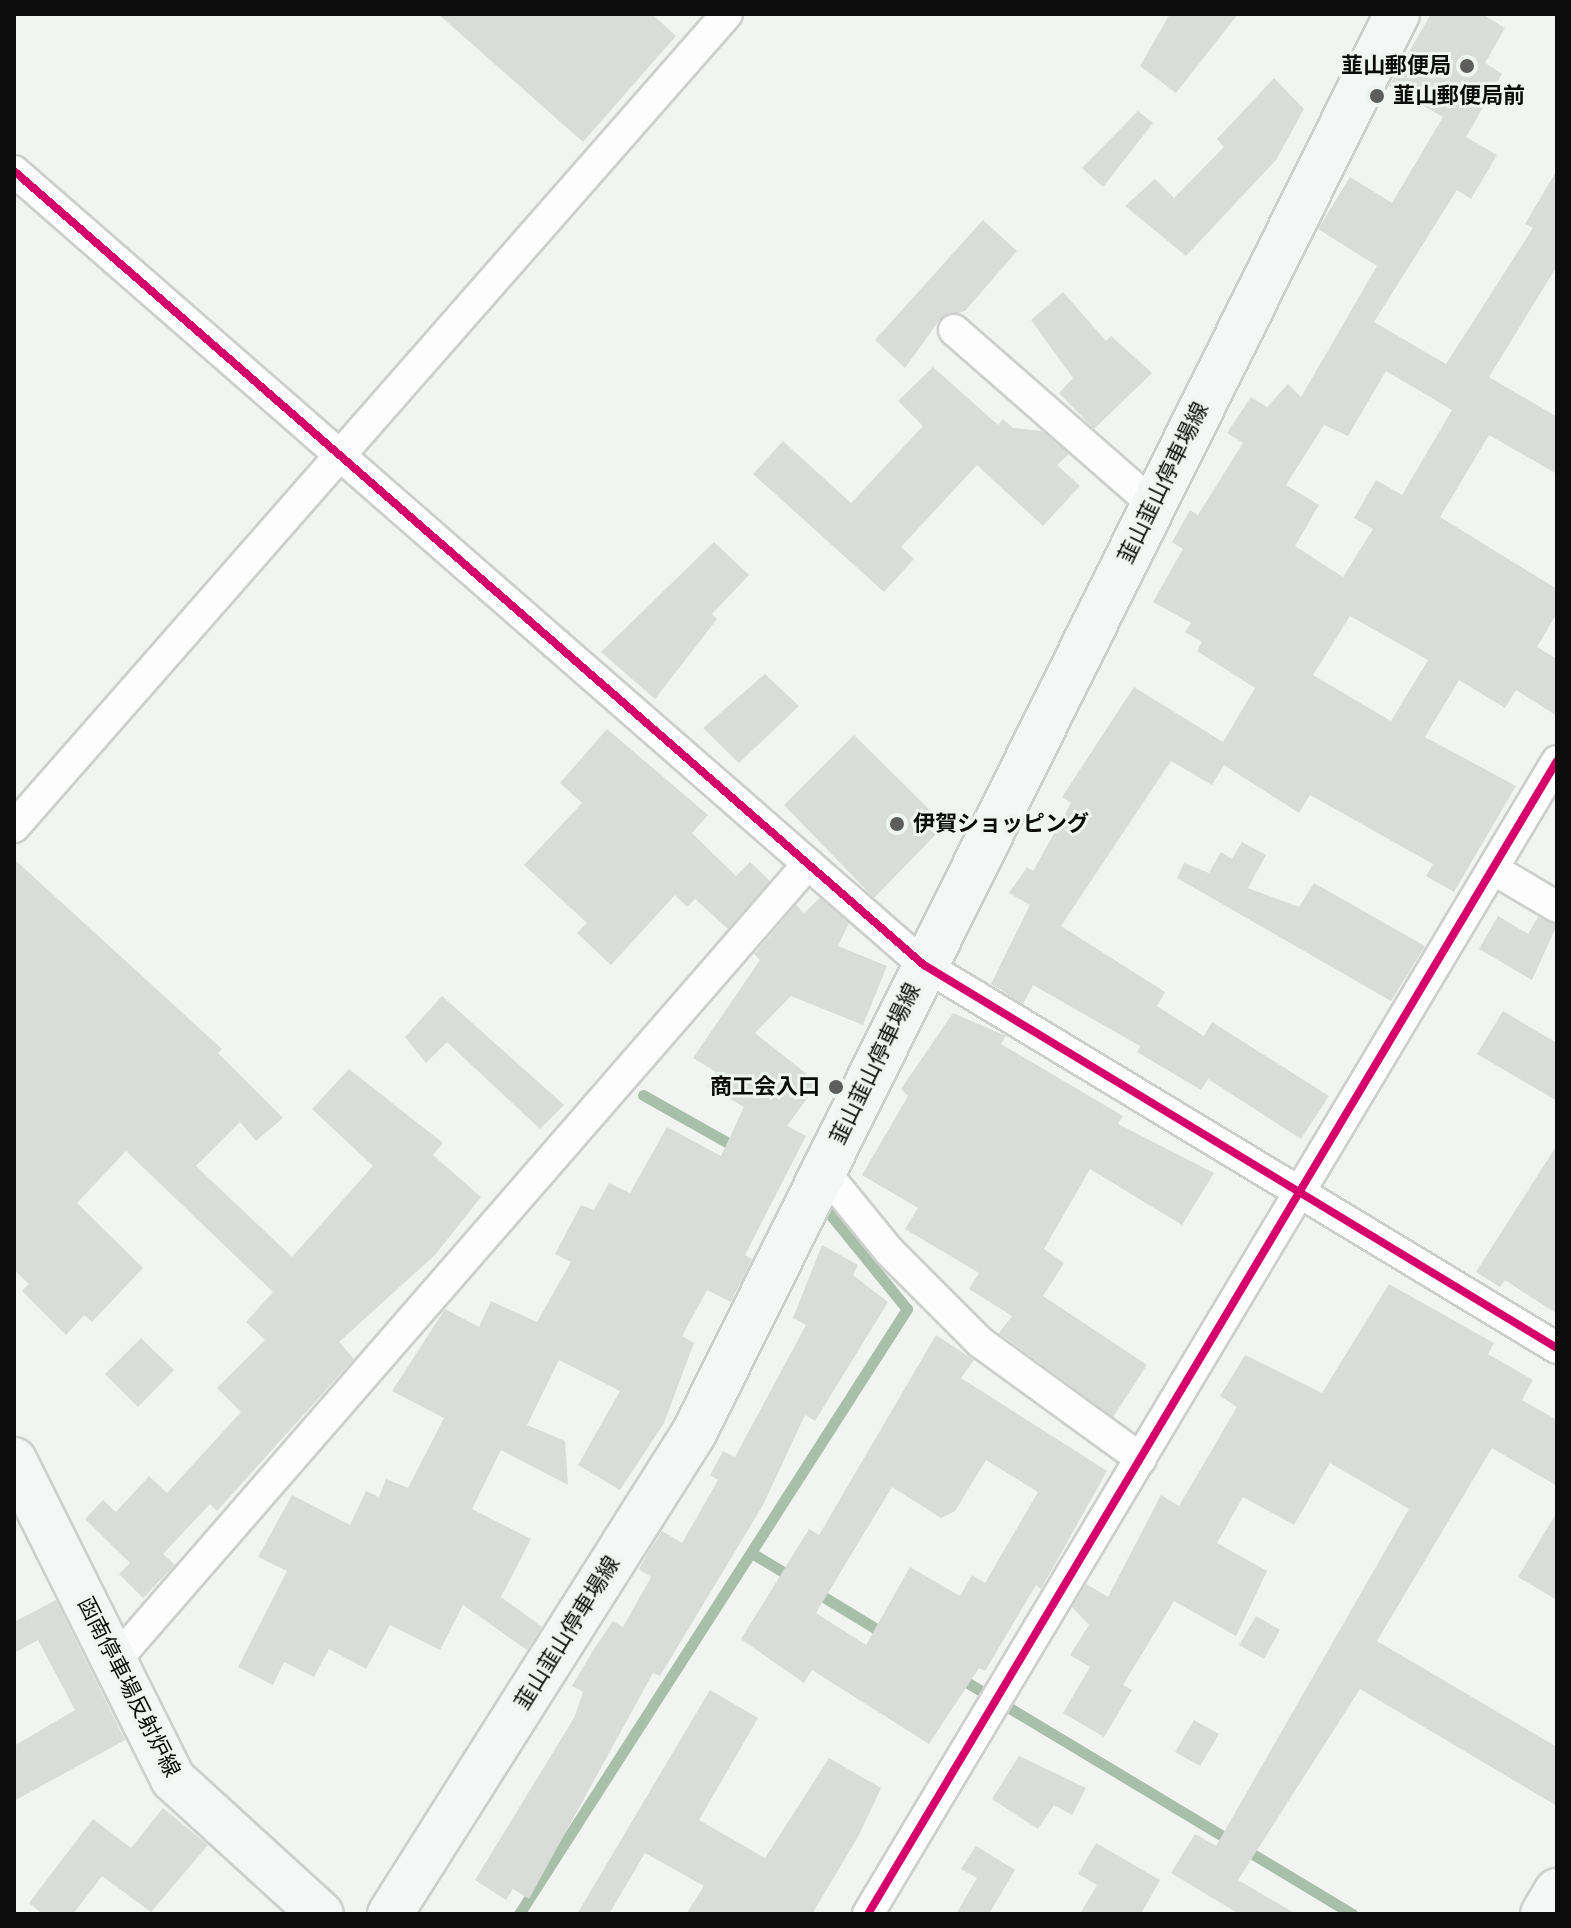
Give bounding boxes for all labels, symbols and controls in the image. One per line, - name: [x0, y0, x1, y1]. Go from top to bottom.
- place label: 韮山郵便局: [1341, 53, 1451, 79]
- marker: 韮山郵便局: [1458, 57, 1476, 75]
- place label: 韮山郵便局前: [1393, 83, 1525, 109]
- marker: 韮山郵便局前: [1368, 87, 1386, 105]
- street label: 韮山韮山停車場線: [1113, 398, 1213, 568]
- place label: 伊賀ショッピング: [913, 811, 1089, 837]
- marker: 伊賀ショッピング: [888, 815, 906, 833]
- street label: 韮山韮山停車場線: [825, 979, 925, 1149]
- place label: 商工会入口: [710, 1074, 820, 1100]
- marker: 商工会入口: [827, 1078, 845, 1096]
- street label: 韮山韮山停車場線: [509, 1551, 625, 1715]
- street label: 函南停車場反射炉線: [72, 1593, 186, 1781]

